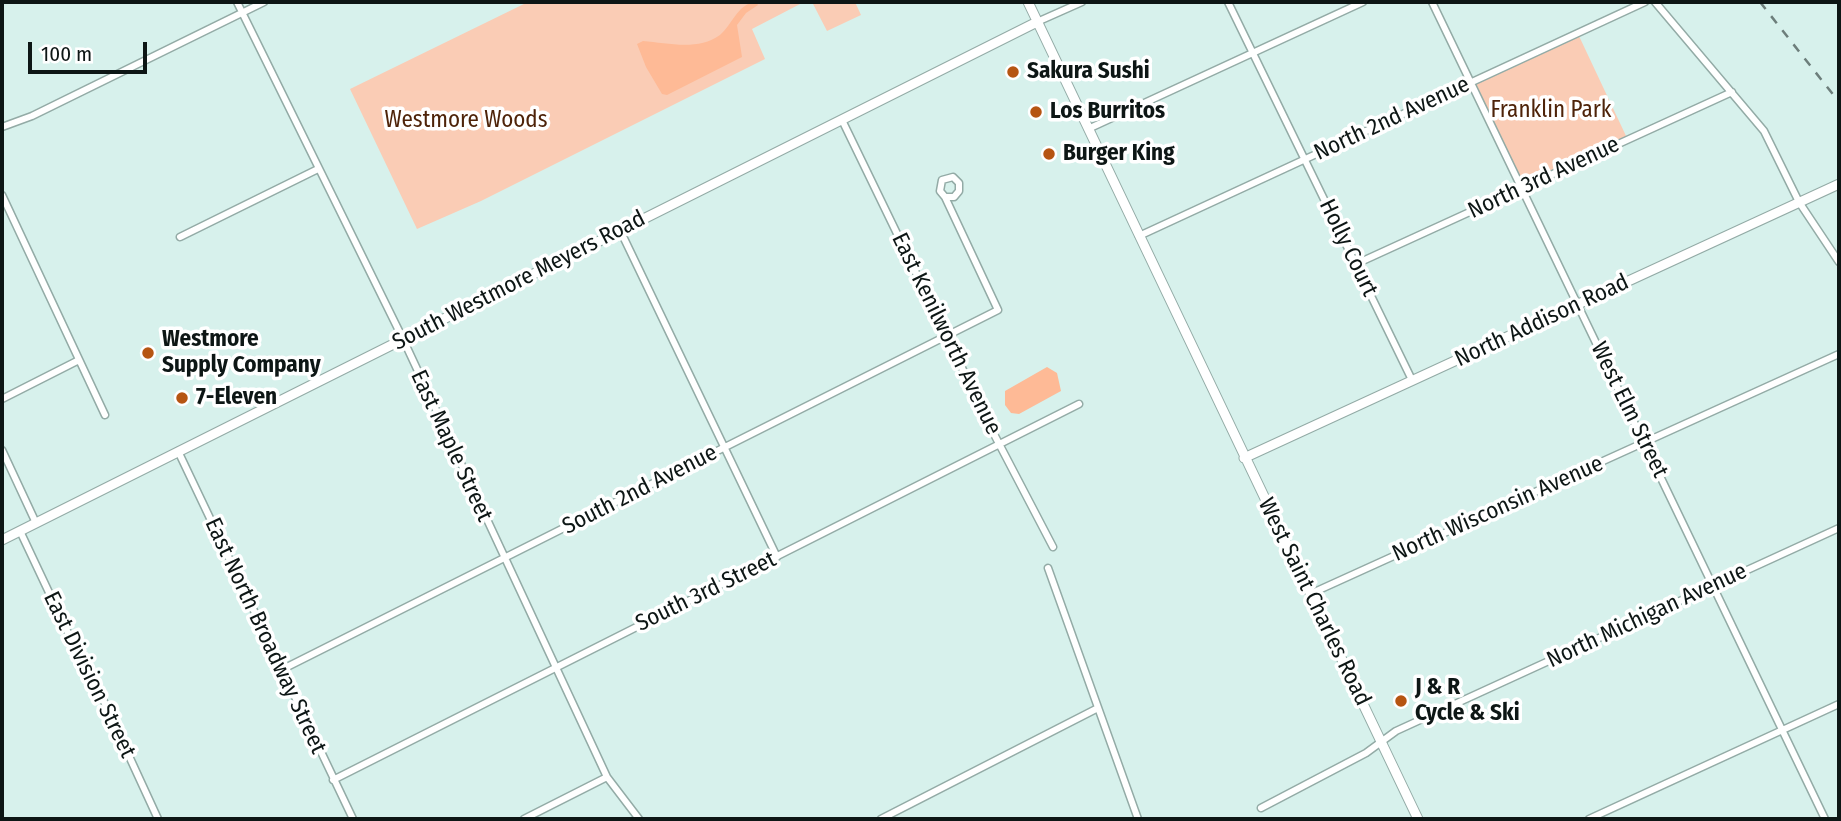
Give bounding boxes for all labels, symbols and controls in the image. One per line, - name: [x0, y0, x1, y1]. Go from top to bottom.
- scale bar: [32, 28, 150, 72]
- text: 100 m: [41, 41, 92, 67]
- place label: Sakura Sushi: [1027, 58, 1150, 86]
- marker: Sakura Sushi: [1005, 64, 1021, 80]
- street label: North 2nd Avenue: [1310, 71, 1474, 167]
- park label: Franklin Park: [1491, 97, 1611, 125]
- place label: Los Burritos: [1050, 98, 1165, 126]
- marker: Los Burritos: [1028, 104, 1044, 120]
- park label: Westmore Woods: [385, 107, 547, 135]
- street label: North 3rd Avenue: [1464, 131, 1624, 225]
- place label: Burger King: [1063, 140, 1175, 168]
- marker: Burger King: [1041, 146, 1057, 162]
- street label: Holly Court: [1313, 195, 1383, 301]
- street label: South Westmore Meyers Road: [388, 205, 650, 357]
- street label: East Kenilworth Avenue: [885, 229, 1007, 439]
- street label: North Addison Road: [1451, 269, 1633, 373]
- place label: Westmore Supply Company: [162, 326, 321, 380]
- street label: West Elm Street: [1584, 338, 1674, 482]
- marker: Westmore Supply Company: [140, 345, 156, 361]
- street label: East Maple Street: [404, 366, 498, 526]
- place label: 7-Eleven: [196, 384, 277, 412]
- marker: 7-Eleven: [174, 390, 190, 406]
- street label: South 2nd Avenue: [558, 439, 722, 541]
- street label: North Wisconsin Avenue: [1388, 450, 1608, 568]
- street label: West Saint Charles Road: [1252, 494, 1376, 710]
- street label: East North Broadway Street: [198, 514, 332, 758]
- street label: South 3rd Street: [631, 546, 781, 638]
- street label: North Michigan Avenue: [1543, 558, 1751, 674]
- street label: East Division Street: [37, 587, 141, 763]
- place label: J & R Cycle & Ski: [1415, 674, 1520, 728]
- marker: J & R Cycle & Ski: [1393, 693, 1409, 709]

